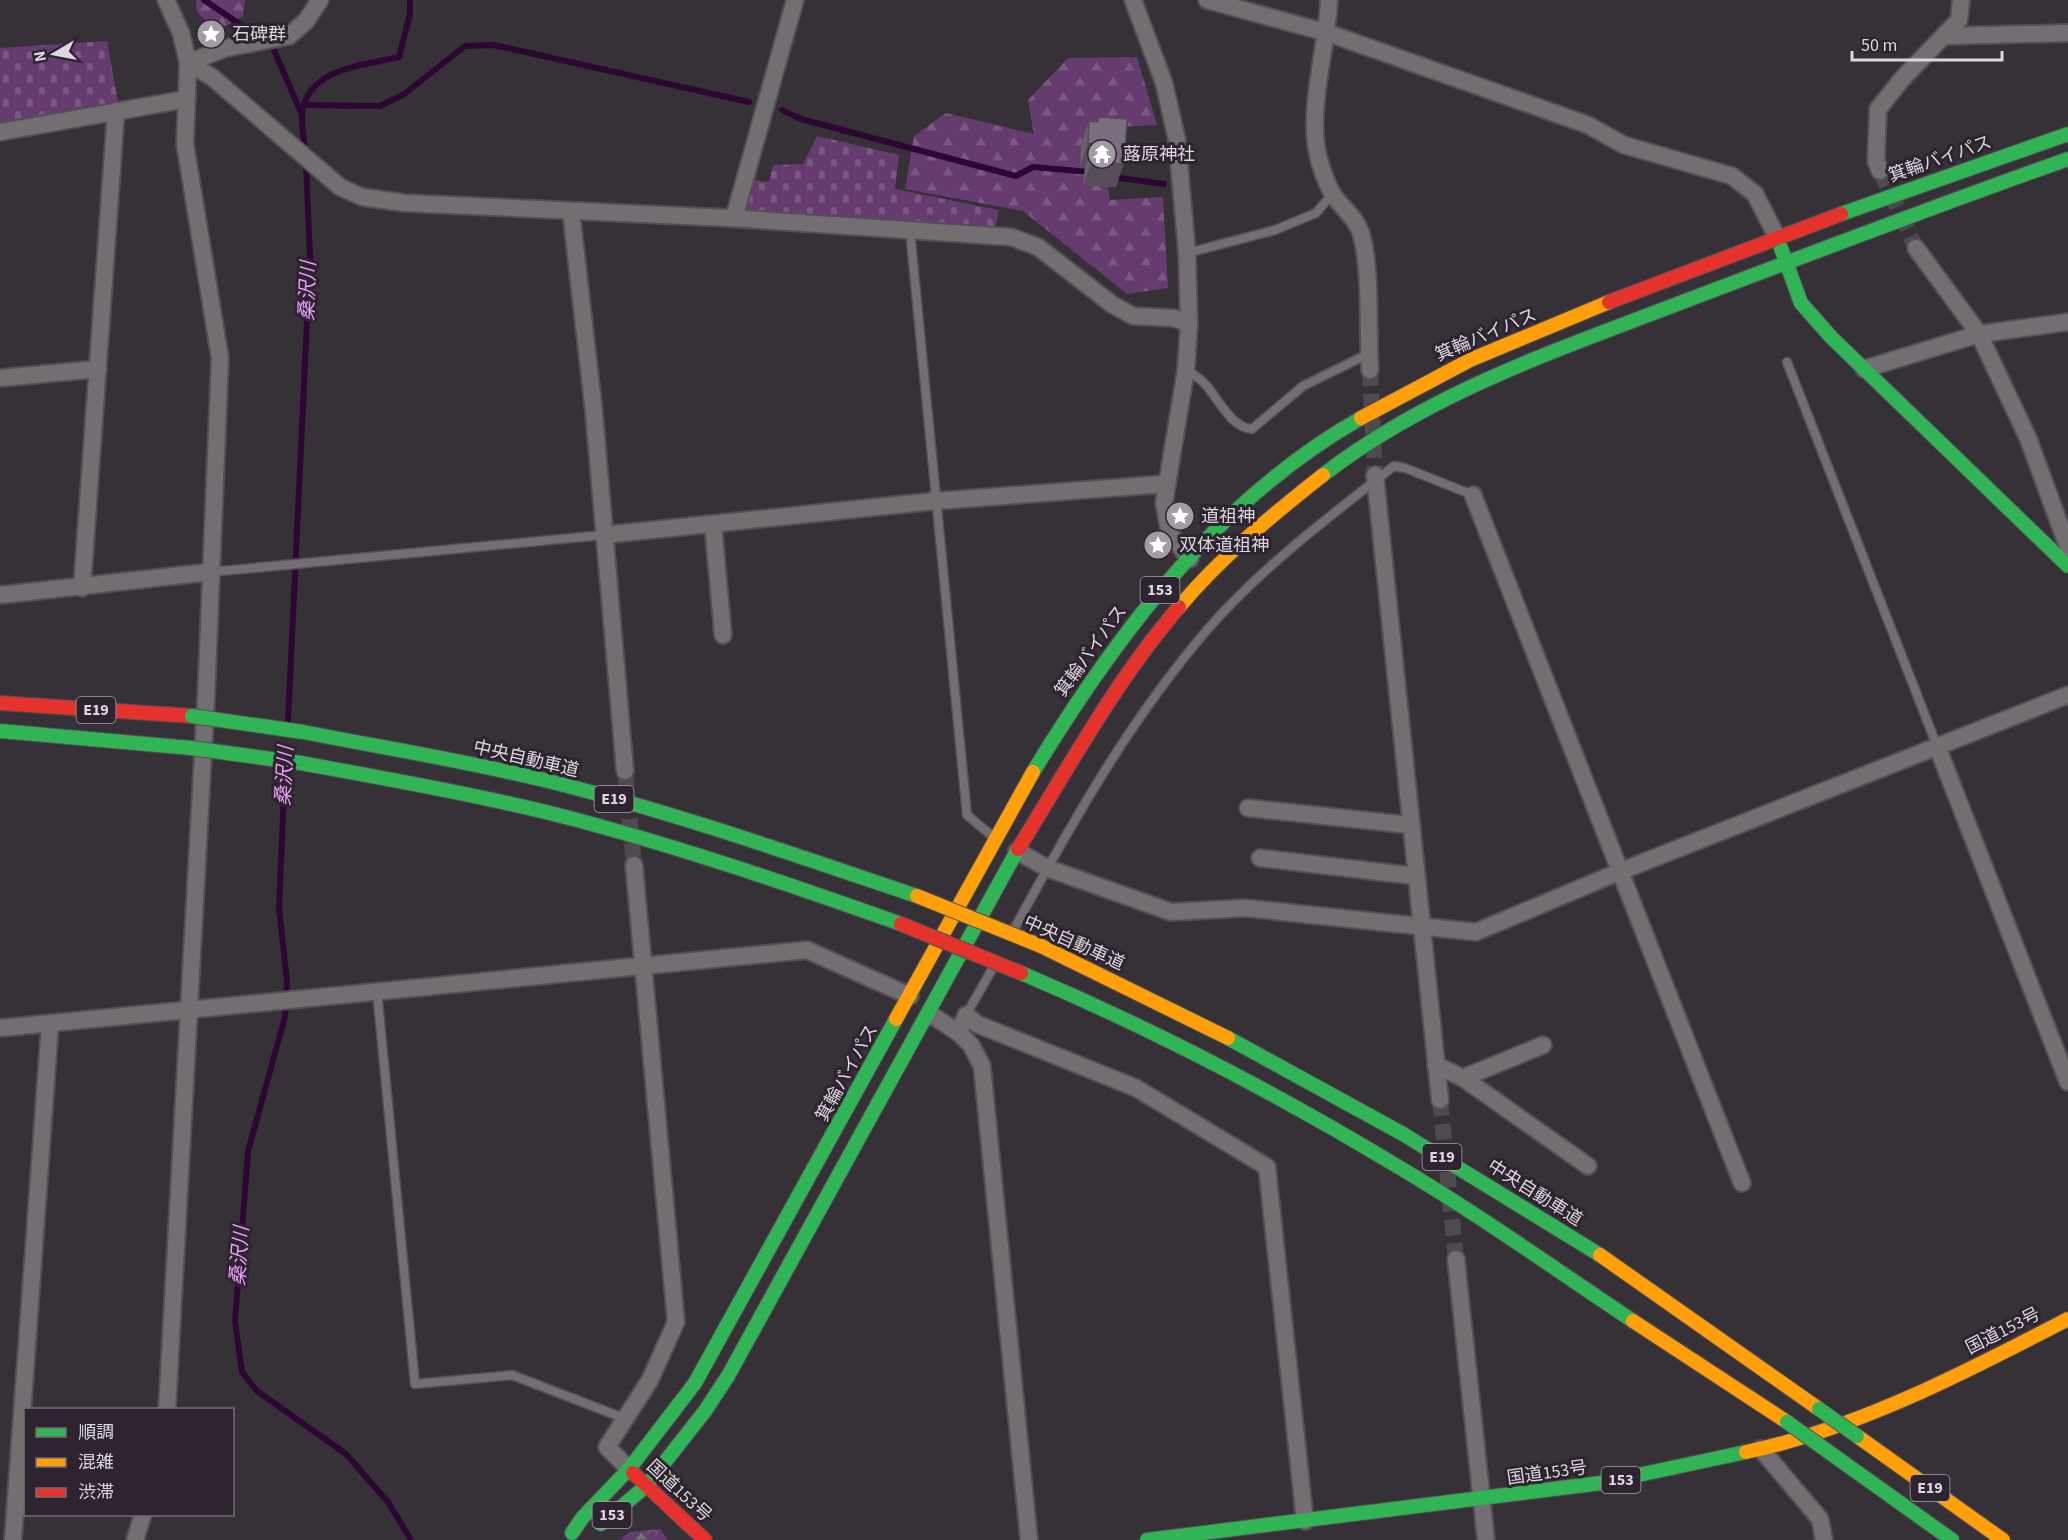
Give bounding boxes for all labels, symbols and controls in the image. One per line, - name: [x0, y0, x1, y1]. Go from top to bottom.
- place icon: 石碑群: [195, 18, 227, 50]
- place label: 石碑群: [232, 22, 286, 47]
- north arrow: [24, 24, 84, 84]
- scale bar: [1852, 24, 2002, 62]
- text: 50 m: [1861, 33, 1897, 58]
- text: N: [28, 49, 52, 64]
- street label: 箕輪バイパス: [1885, 130, 1995, 188]
- temple icon: 蕗原神社: [1086, 138, 1118, 170]
- place label: 蕗原神社: [1123, 142, 1195, 167]
- water label: 桑沢川: [293, 259, 323, 321]
- street label: 箕輪バイパス: [1432, 302, 1540, 368]
- place icon: 道祖神: [1164, 500, 1196, 532]
- place label: 道祖神: [1201, 504, 1255, 529]
- place icon: 双体道祖神: [1142, 529, 1174, 561]
- place label: 双体道祖神: [1179, 533, 1269, 558]
- road number: 153: [1140, 577, 1180, 603]
- street label: 箕輪バイパス: [1049, 600, 1133, 702]
- road number: E19: [76, 697, 116, 723]
- street label: 中央自動車道: [471, 735, 581, 783]
- water label: 桑沢川: [269, 743, 301, 807]
- road number: E19: [594, 786, 634, 812]
- street label: 中央自動車道: [1020, 910, 1128, 976]
- street label: 箕輪バイパス: [810, 1020, 884, 1126]
- road number: E19: [1422, 1144, 1462, 1170]
- street label: 中央自動車道: [1483, 1154, 1587, 1232]
- water label: 桑沢川: [224, 1223, 256, 1287]
- street label: 国道153号: [1961, 1302, 2045, 1360]
- legend: [24, 1408, 234, 1516]
- text: 順調: [78, 1420, 114, 1445]
- text: 混雑: [78, 1450, 114, 1475]
- street label: 国道153号: [641, 1454, 717, 1528]
- street label: 国道153号: [1505, 1455, 1589, 1491]
- road number: 153: [1602, 1467, 1640, 1493]
- road number: E19: [1910, 1475, 1950, 1501]
- text: 渋滞: [78, 1480, 114, 1505]
- road number: 153: [592, 1502, 632, 1528]

